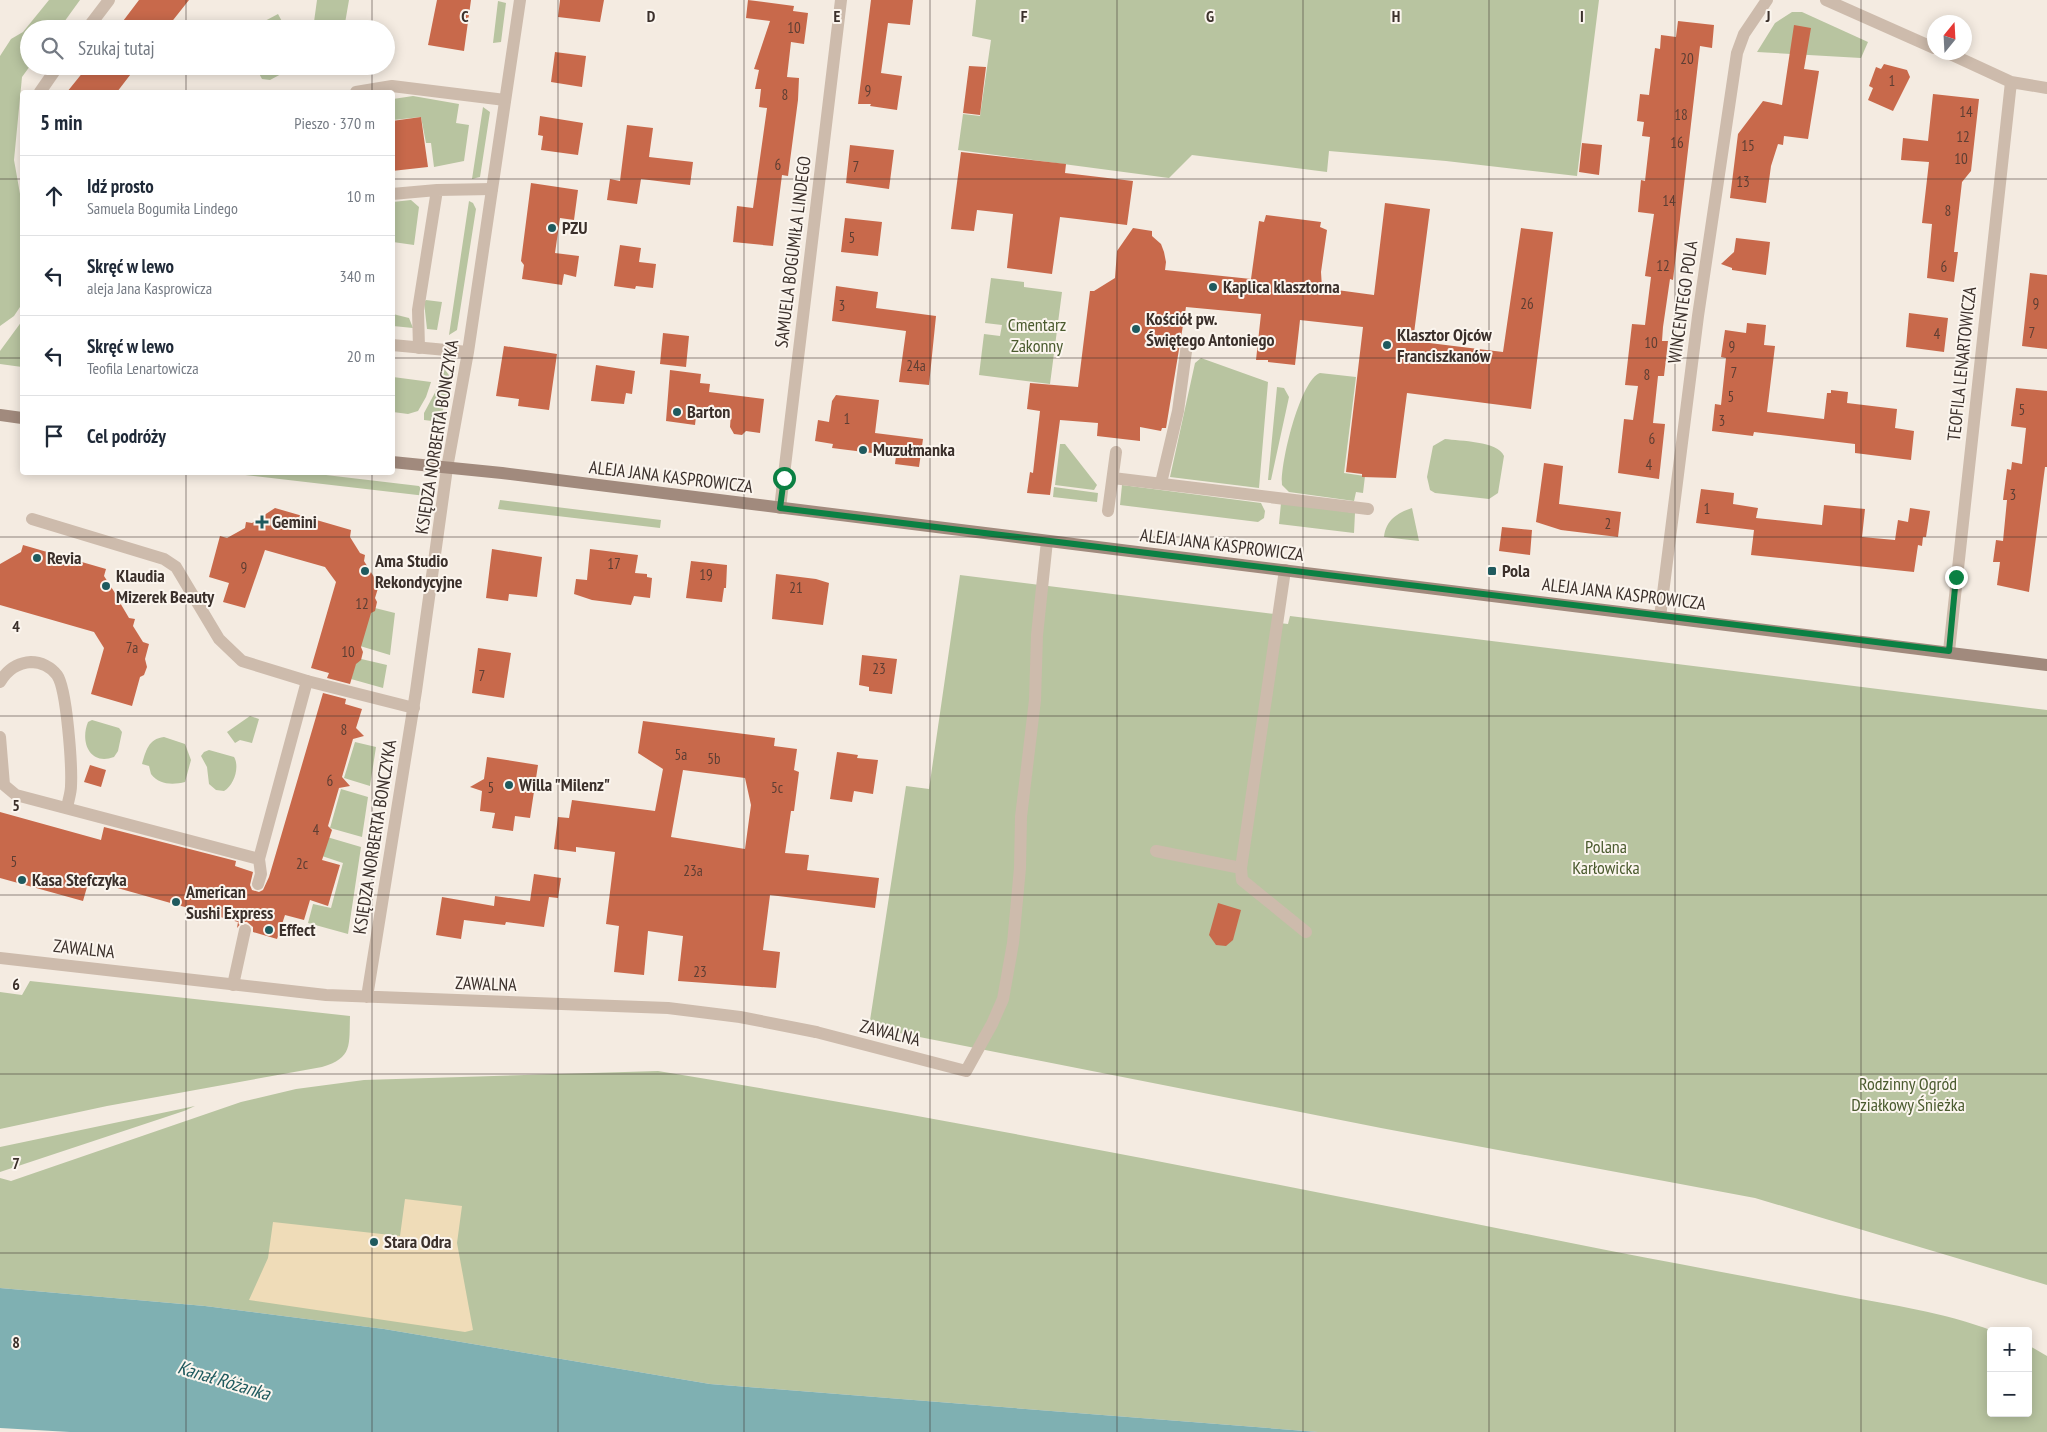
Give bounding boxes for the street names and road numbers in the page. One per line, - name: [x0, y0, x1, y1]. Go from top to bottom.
- street label: SAMUELA BOGUMIŁA LINDEGO: [769, 155, 816, 349]
- street label: WINCENTEGO POLA: [1663, 239, 1703, 365]
- street label: TEOFILA LENARTOWICZA: [1942, 285, 1981, 442]
- street label: KSIĘDZA NORBERTA BONCZYKA: [410, 338, 463, 536]
- street label: ALEJA JANA KASPROWICZA: [588, 455, 755, 498]
- street label: ALEJA JANA KASPROWICZA: [1139, 523, 1306, 566]
- street label: ALEJA JANA KASPROWICZA: [1541, 572, 1708, 615]
- street label: KSIĘDZA NORBERTA BONCZYKA: [348, 738, 401, 936]
- street label: ZAWALNA: [52, 934, 116, 963]
- street label: ZAWALNA: [455, 971, 518, 996]
- street label: ZAWALNA: [857, 1014, 923, 1051]

